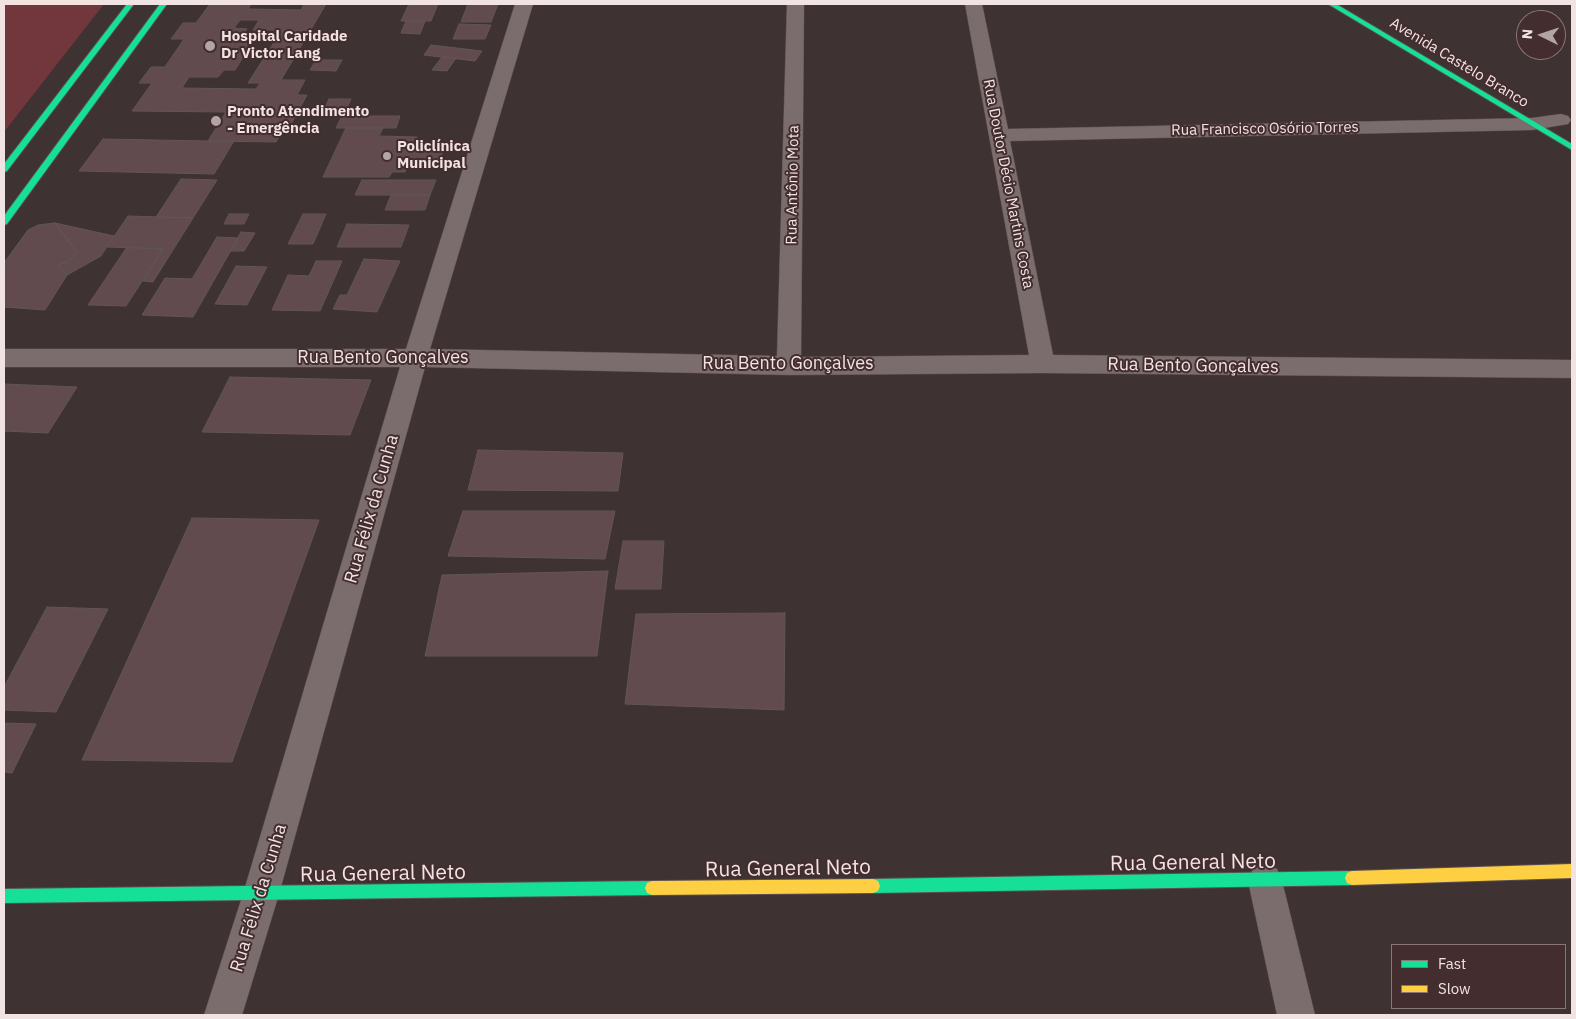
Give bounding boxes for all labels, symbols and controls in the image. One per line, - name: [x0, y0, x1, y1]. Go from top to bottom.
- north arrow: [1516, 10, 1566, 60]
- street label: Avenida Castelo Branco: [1386, 14, 1532, 112]
- place label: Hospital Caridade Dr Victor Lang: [221, 28, 348, 63]
- text: N: [1518, 28, 1536, 40]
- marker: Hospital Caridade Dr Victor Lang: [203, 39, 217, 53]
- street label: Rua Doutor Décio Martins Costa: [979, 78, 1037, 290]
- place label: Pronto Atendimento - Emergência: [227, 103, 369, 138]
- marker: Pronto Atendimento - Emergência: [209, 114, 223, 128]
- street label: Rua Francisco Osório Torres: [1171, 118, 1359, 140]
- street label: Rua Antônio Mota: [783, 125, 803, 245]
- place label: Policlínica Municipal: [397, 138, 470, 173]
- marker: Policlínica Municipal: [381, 150, 393, 162]
- street label: Rua Bento Gonçalves: [297, 347, 469, 369]
- street label: Rua Bento Gonçalves: [702, 353, 874, 375]
- street label: Rua Bento Gonçalves: [1107, 354, 1279, 378]
- street label: Rua Félix da Cunha: [340, 432, 404, 586]
- street label: Rua Félix da Cunha: [226, 821, 292, 975]
- street label: Rua General Neto: [1110, 849, 1276, 877]
- street label: Rua General Neto: [705, 855, 871, 883]
- street label: Rua General Neto: [300, 860, 466, 888]
- legend: [1391, 944, 1566, 1009]
- text: Fast: [1438, 954, 1466, 973]
- text: Slow: [1438, 979, 1471, 998]

